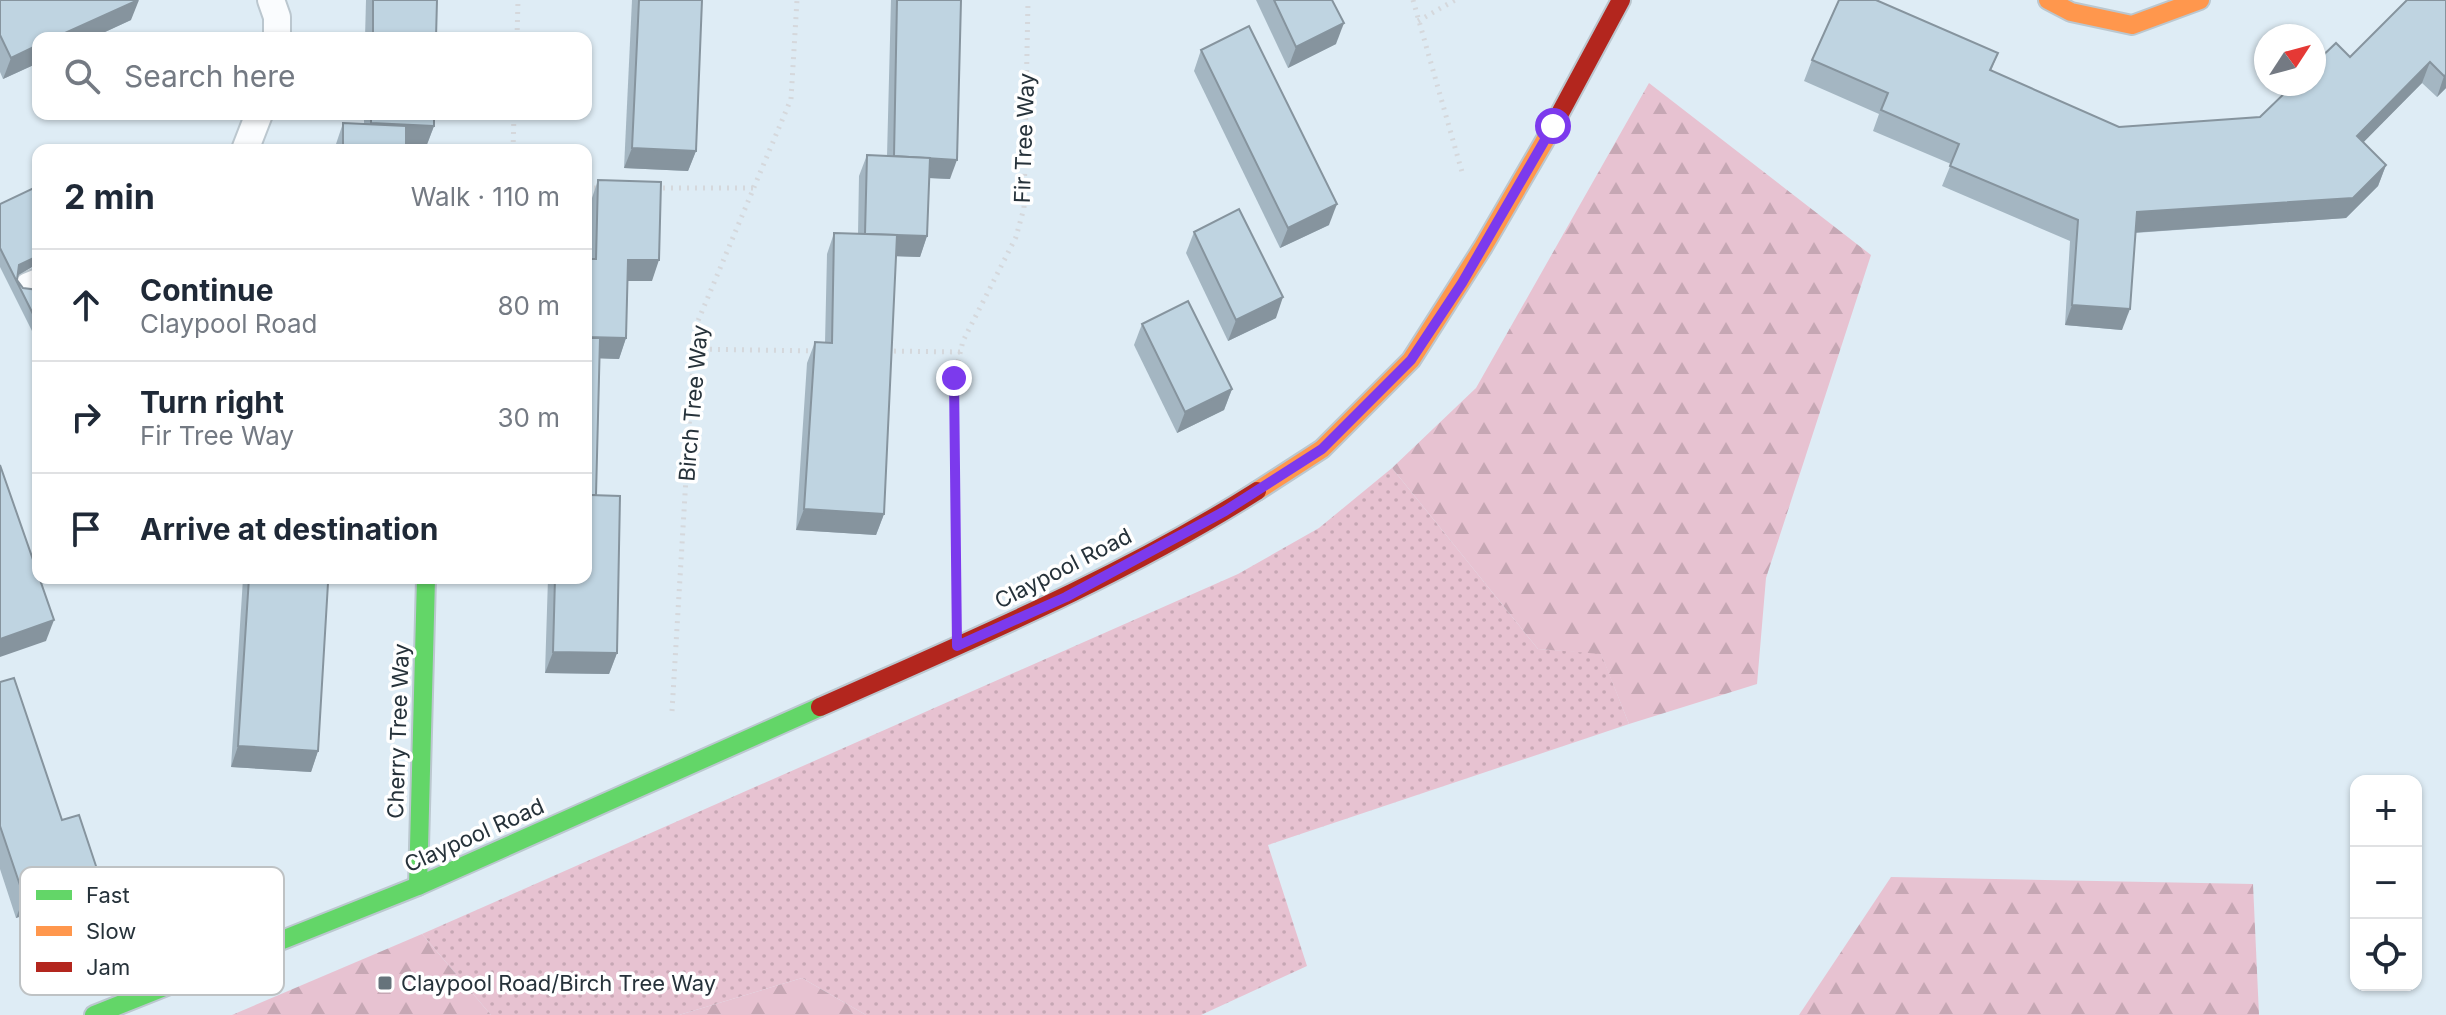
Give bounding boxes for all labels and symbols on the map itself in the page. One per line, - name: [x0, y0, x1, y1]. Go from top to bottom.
- north arrow: [2254, 24, 2326, 96]
- street label: Fir Tree Way: [1009, 72, 1039, 204]
- route start: [1535, 108, 1571, 144]
- street label: Birch Tree Way: [673, 324, 713, 482]
- route end: [936, 360, 972, 396]
- street label: Claypool Road: [990, 522, 1136, 614]
- street label: Cherry Tree Way: [382, 643, 414, 819]
- street label: Claypool Road: [400, 793, 548, 877]
- legend: [20, 867, 284, 995]
- text: Fast: [86, 882, 130, 908]
- text: Slow: [86, 918, 136, 944]
- text: Jam: [86, 954, 130, 980]
- place label: Claypool Road/Birch Tree Way: [401, 970, 716, 996]
- marker: Claypool Road/Birch Tree Way: [376, 974, 394, 992]

